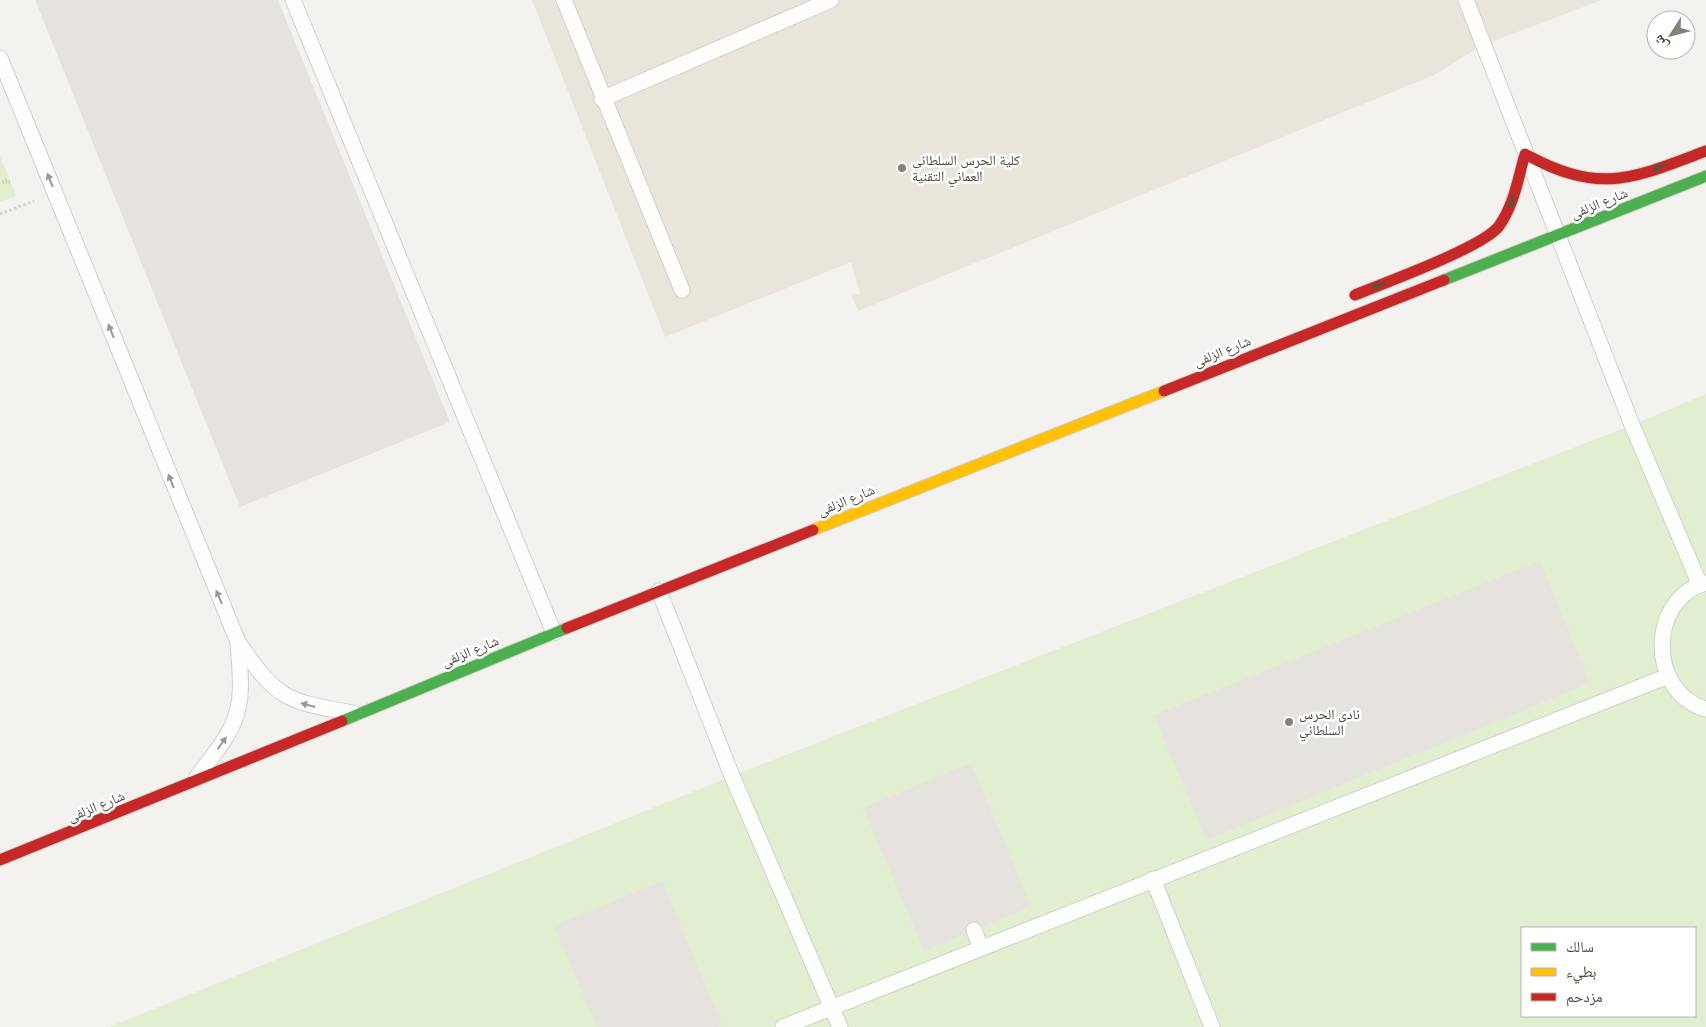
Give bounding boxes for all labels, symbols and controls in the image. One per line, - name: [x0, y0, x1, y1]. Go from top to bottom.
- north arrow: [1646, 10, 1696, 60]
- text: ش: [1649, 31, 1673, 54]
- place label: كلية الحرس السلطاني العماني التقنية: [912, 151, 1020, 188]
- marker: كلية الحرس السلطاني العماني التقنية: [896, 162, 908, 174]
- one-way arrow: [1652, 163, 1667, 171]
- one-way arrow: [45, 173, 53, 187]
- street label: شارع الزلفى: [1568, 183, 1631, 224]
- one-way arrow: [1507, 194, 1515, 209]
- one-way arrow: [1372, 281, 1386, 289]
- one-way arrow: [106, 323, 114, 338]
- street label: شارع الزلفى: [1191, 331, 1254, 372]
- one-way arrow: [167, 474, 175, 488]
- street label: شارع الزلفى: [815, 480, 878, 521]
- one-way arrow: [215, 590, 223, 604]
- street label: شارع الزلفى: [439, 631, 502, 672]
- one-way arrow: [301, 700, 316, 708]
- place label: نادي الحرس السلطاني: [1299, 705, 1360, 742]
- marker: نادي الحرس السلطاني: [1283, 716, 1295, 728]
- one-way arrow: [217, 736, 227, 750]
- street label: شارع الزلفى: [65, 786, 128, 827]
- legend: [1521, 927, 1696, 1017]
- text: سالك: [1566, 937, 1594, 957]
- text: بطيء: [1566, 962, 1596, 984]
- text: مزدحم: [1566, 987, 1603, 1007]

